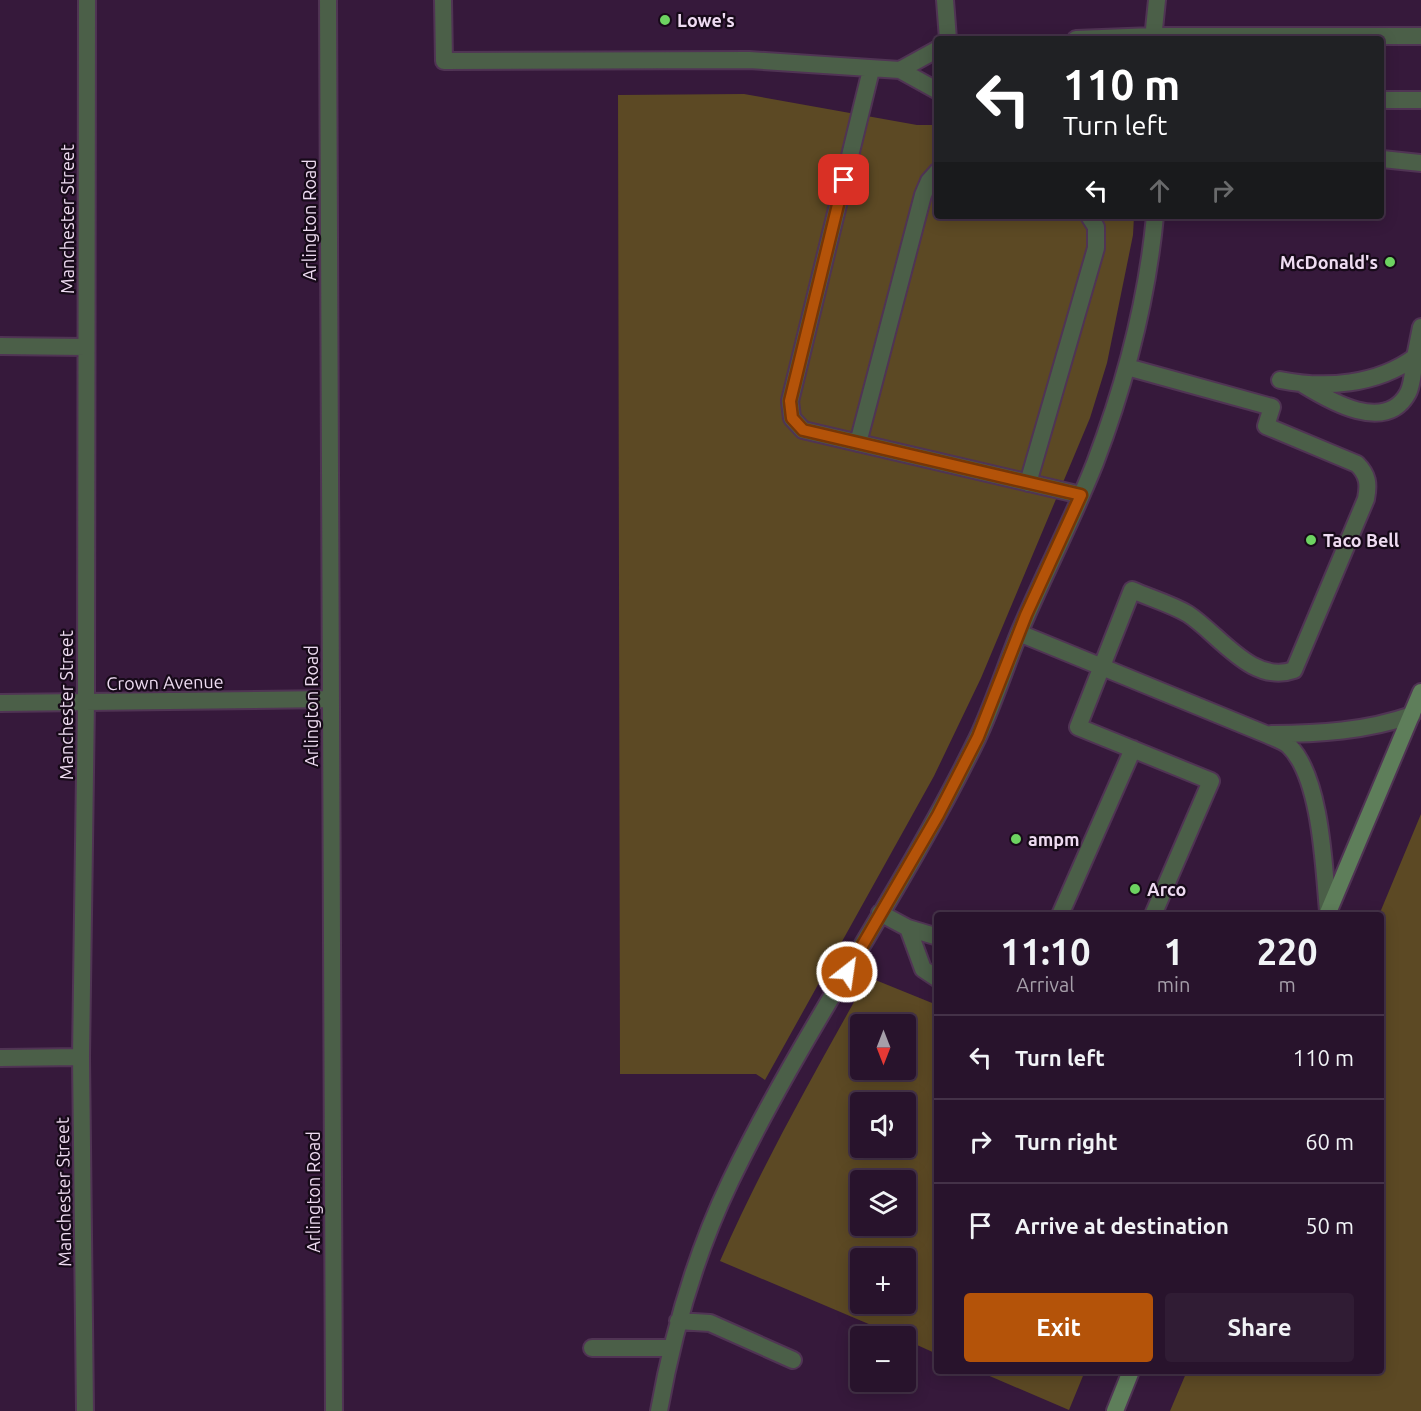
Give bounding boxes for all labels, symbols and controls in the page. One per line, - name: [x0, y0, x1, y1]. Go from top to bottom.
- place label: Lowe's: [677, 10, 735, 30]
- marker: Lowe's: [658, 13, 672, 27]
- icon: left: [964, 60, 1042, 138]
- text: 110 m: [1063, 61, 1180, 108]
- text: Turn left: [1063, 110, 1167, 140]
- street label: Manchester Street: [57, 144, 77, 294]
- pin: [818, 154, 869, 205]
- street label: Arlington Road: [299, 159, 319, 281]
- icon: arrive: [827, 163, 860, 196]
- icon: left: [1080, 174, 1113, 207]
- icon: ahead: [1143, 174, 1176, 207]
- icon: right: [1206, 174, 1239, 207]
- place label: McDonald's: [1280, 252, 1378, 272]
- marker: McDonald's: [1383, 255, 1397, 269]
- place label: Taco Bell: [1323, 530, 1400, 550]
- marker: Taco Bell: [1304, 533, 1318, 547]
- street label: Manchester Street: [56, 630, 76, 780]
- street label: Arlington Road: [301, 645, 321, 767]
- street label: Crown Avenue: [106, 671, 224, 693]
- place label: ampm: [1028, 829, 1080, 849]
- marker: ampm: [1009, 832, 1023, 846]
- place label: Arco: [1147, 879, 1186, 899]
- marker: Arco: [1128, 882, 1142, 896]
- text: 11:10: [1000, 931, 1090, 972]
- text: 1: [1163, 931, 1184, 972]
- text: 220: [1257, 931, 1318, 972]
- position arrow: [815, 940, 879, 1004]
- text: Arrival: [1016, 973, 1075, 996]
- text: min: [1157, 973, 1190, 996]
- text: m: [1279, 973, 1296, 996]
- north arrow: [850, 1014, 916, 1080]
- map controls: [850, 1014, 916, 1392]
- icon: left: [964, 1041, 997, 1074]
- text: Turn left: [1015, 1045, 1105, 1070]
- text: 110 m: [1293, 1045, 1354, 1070]
- button: sound: [850, 1092, 916, 1158]
- street label: Manchester Street: [52, 1117, 74, 1267]
- icon: right: [964, 1125, 997, 1158]
- text: Turn right: [1015, 1129, 1117, 1154]
- text: 60 m: [1305, 1129, 1354, 1154]
- street label: Arlington Road: [303, 1131, 323, 1253]
- button: layers: [850, 1170, 916, 1236]
- icon: arrive: [964, 1209, 997, 1242]
- text: Arrive at destination: [1015, 1213, 1229, 1238]
- text: 50 m: [1305, 1213, 1354, 1238]
- button: +: [850, 1248, 916, 1314]
- button: Exit: [964, 1293, 1153, 1362]
- button: Share: [1165, 1293, 1354, 1362]
- button: −: [850, 1326, 916, 1392]

